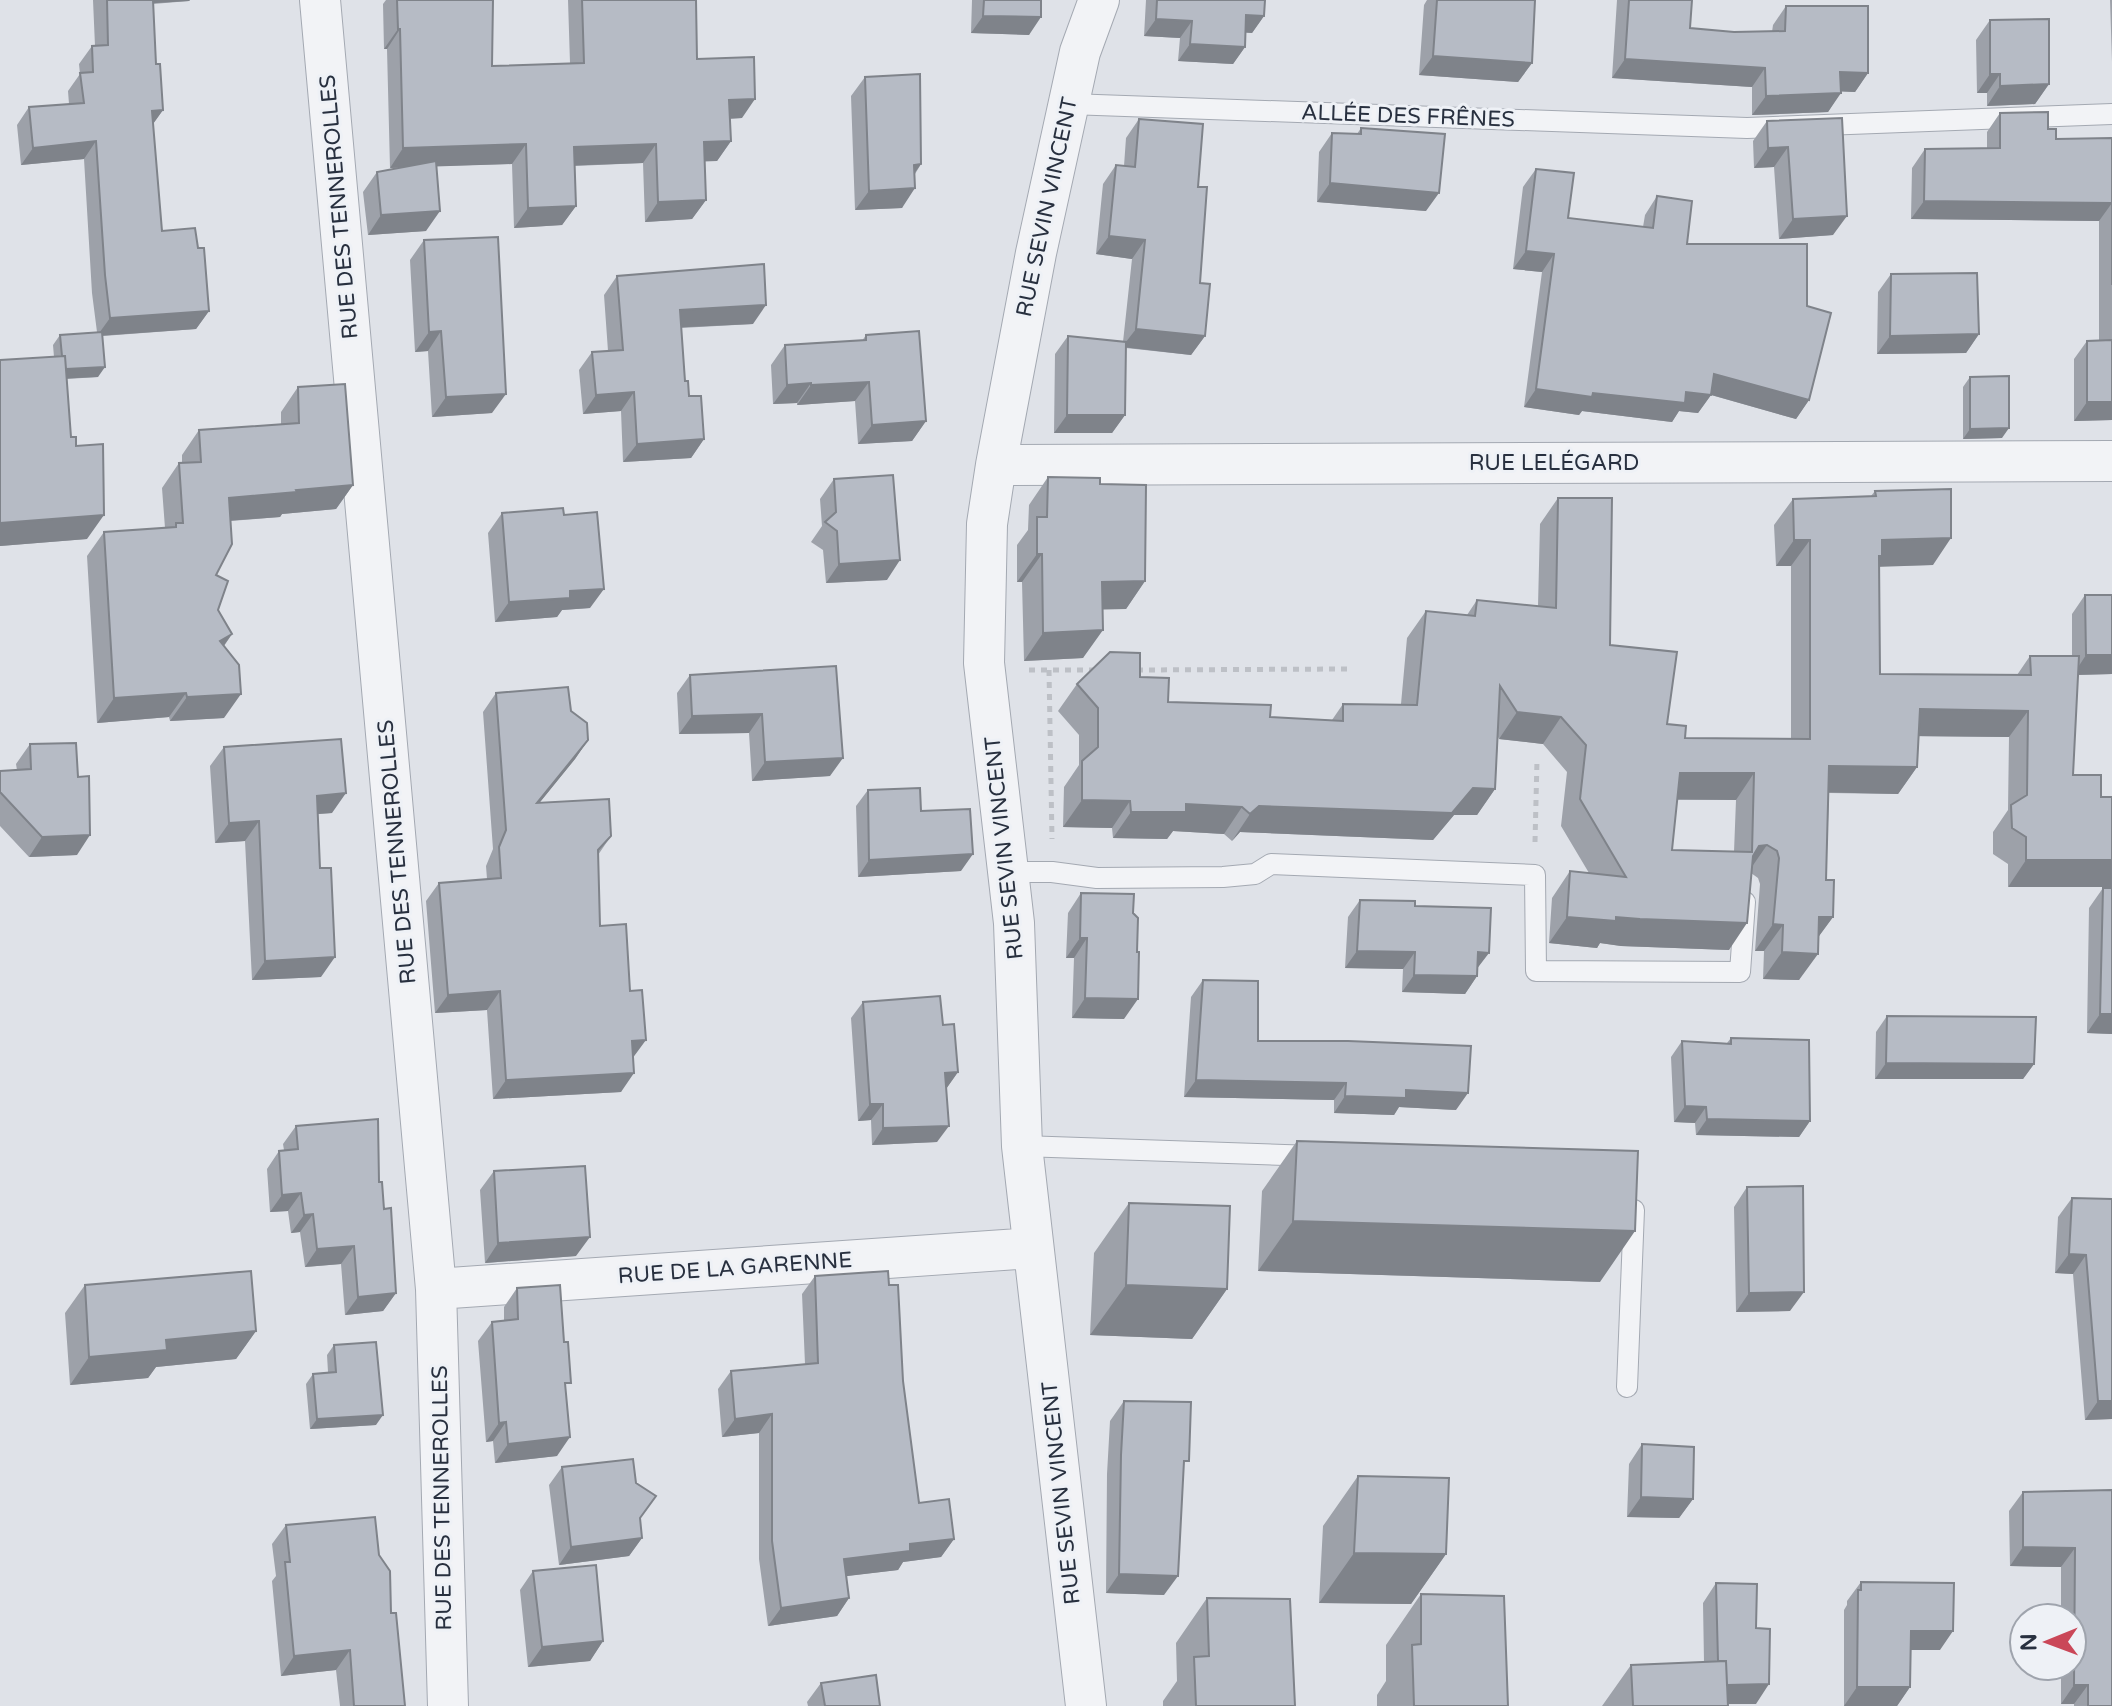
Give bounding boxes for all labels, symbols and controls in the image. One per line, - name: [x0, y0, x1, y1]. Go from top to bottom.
- street label: RUE DES TENNEROLLES: [314, 74, 364, 340]
- street label: RUE SEVIN VINCENT: [1011, 94, 1083, 319]
- street label: ALLÉE DES FRÊNES: [1301, 98, 1515, 133]
- street label: RUE LELÉGARD: [1469, 449, 1639, 476]
- street label: RUE DES TENNEROLLES: [372, 719, 422, 985]
- street label: RUE SEVIN VINCENT: [979, 735, 1029, 961]
- street label: RUE DE LA GARENNE: [617, 1247, 853, 1289]
- street label: RUE DES TENNEROLLES: [427, 1365, 457, 1631]
- street label: RUE SEVIN VINCENT: [1036, 1380, 1086, 1606]
- north arrow: [2008, 1602, 2088, 1682]
- text: N: [2016, 1633, 2042, 1651]

